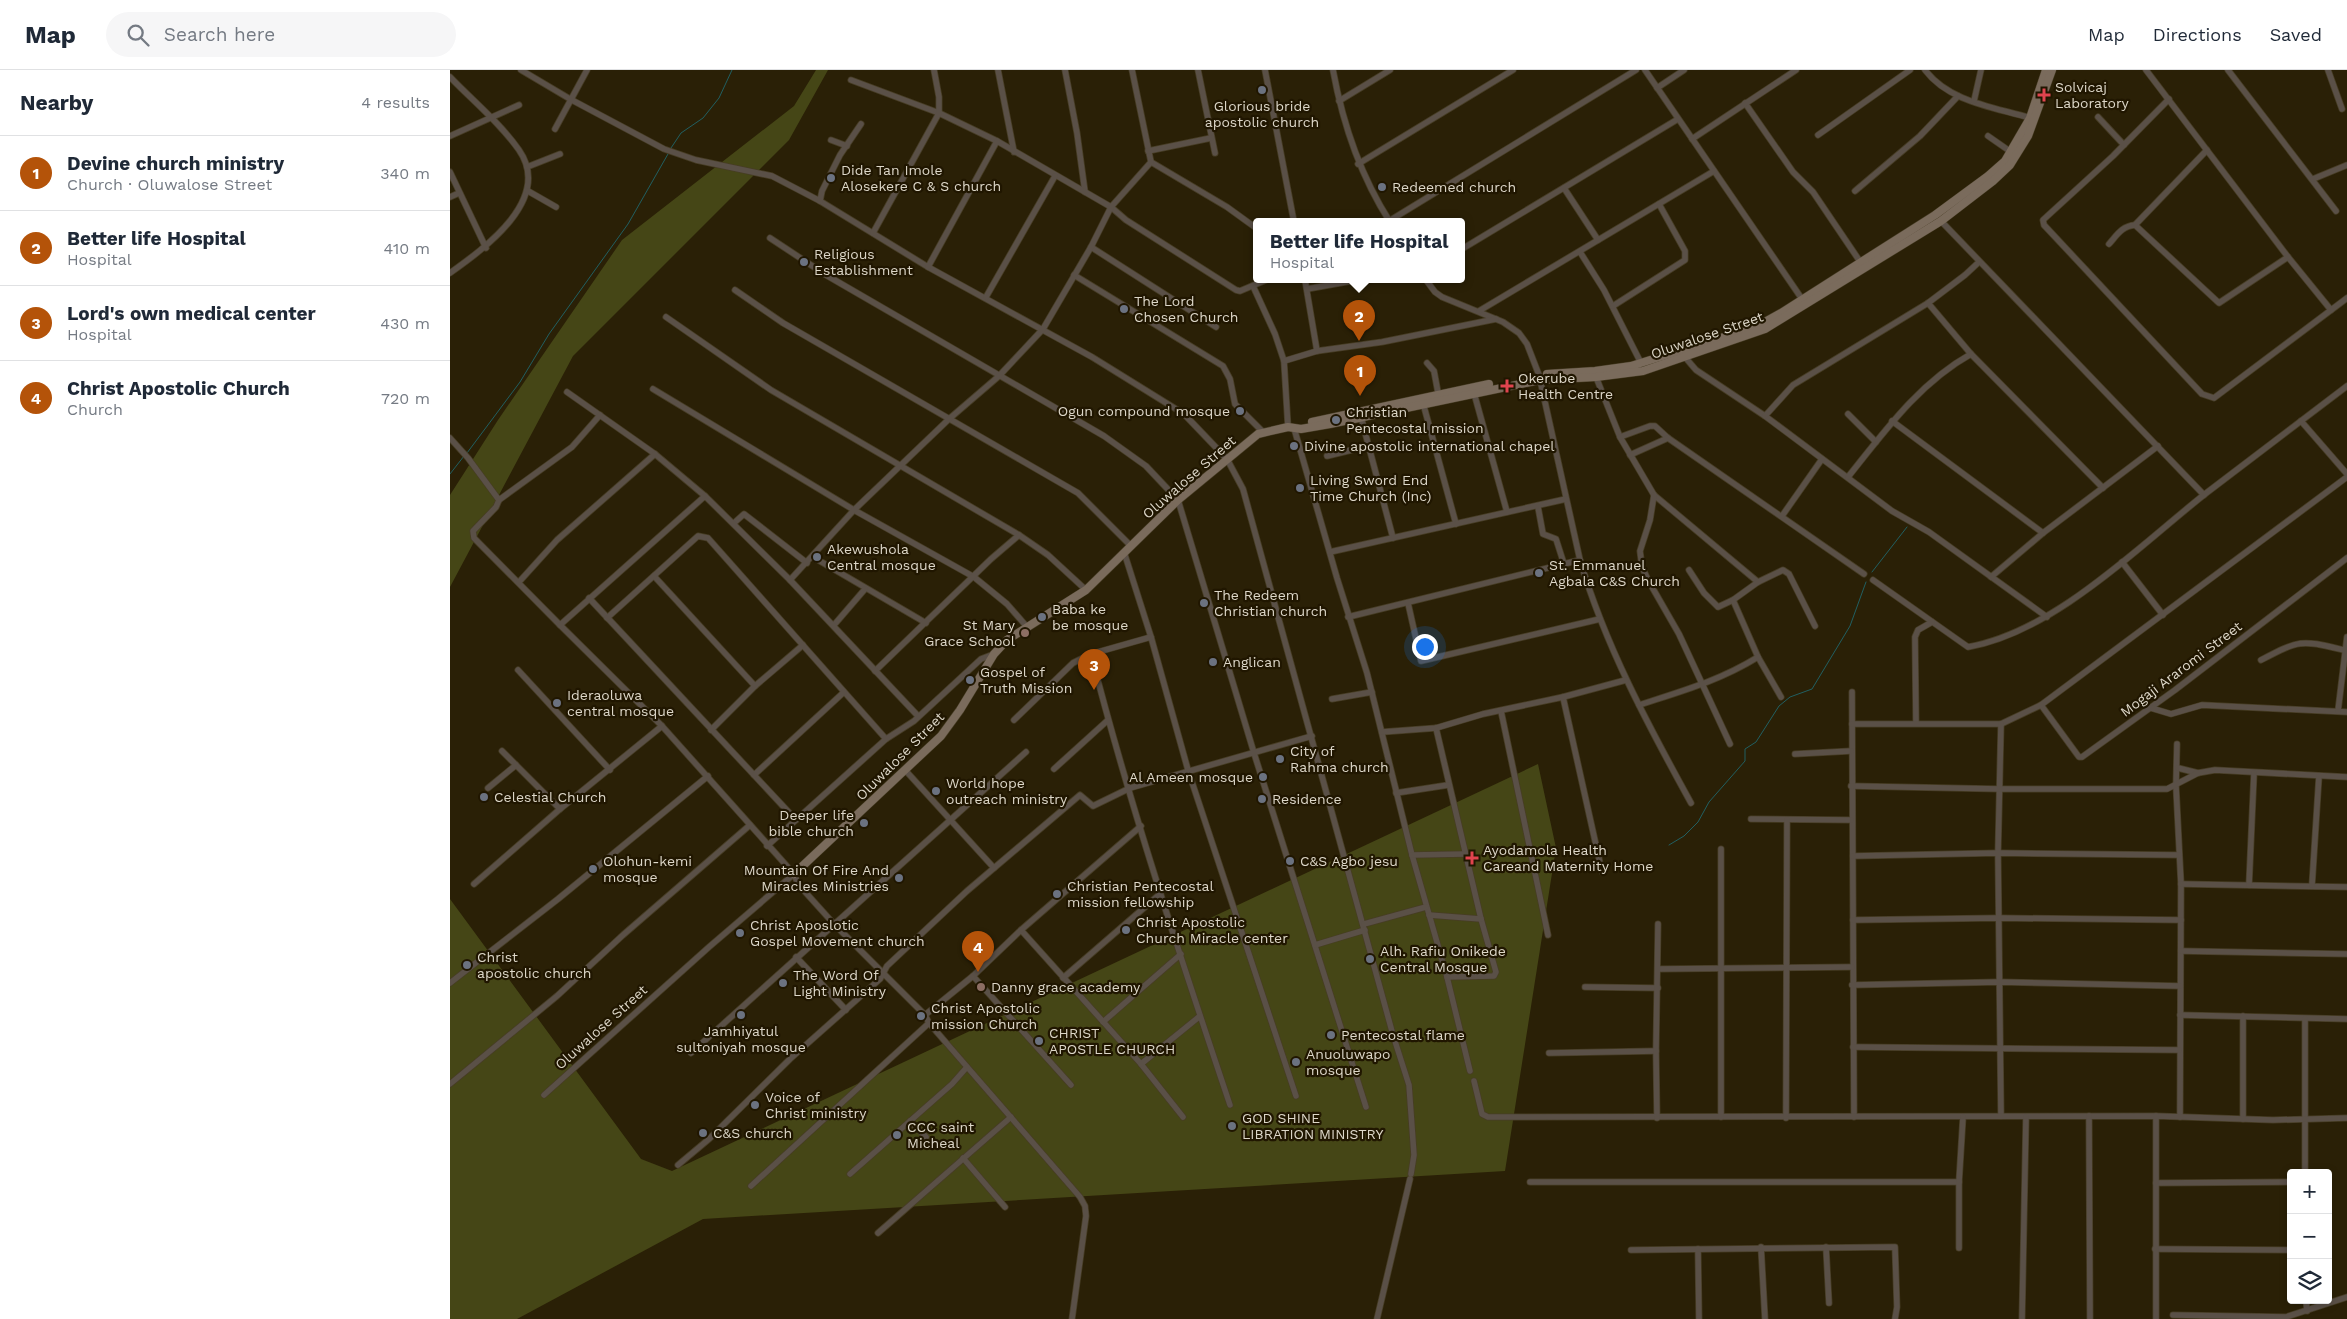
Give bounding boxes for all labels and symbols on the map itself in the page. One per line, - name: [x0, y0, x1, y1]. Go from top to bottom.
- place label: Solvicaj Laboratory: [2055, 79, 2130, 111]
- marker: Glorious bride apostolic church: [1256, 84, 1268, 96]
- marker: Solvicaj Laboratory: [2037, 88, 2051, 102]
- place label: Glorious bride apostolic church: [1205, 98, 1319, 130]
- place label: Dide Tan Imole Alosekere C & S church: [841, 162, 1001, 194]
- marker: Dide Tan Imole Alosekere C & S church: [825, 172, 837, 184]
- place label: Redeemed church: [1392, 179, 1516, 195]
- marker: Redeemed church: [1376, 181, 1388, 193]
- place label: Religious Establishment: [814, 246, 913, 278]
- marker: Religious Establishment: [798, 256, 810, 268]
- place label: The Lord Chosen Church: [1134, 293, 1238, 325]
- pin: 2: [1343, 300, 1375, 341]
- marker: The Lord Chosen Church: [1118, 303, 1130, 315]
- street label: Oluwalose Street: [1649, 308, 1765, 362]
- pin: 1: [1344, 355, 1376, 396]
- place label: Okerube Health Centre: [1518, 370, 1613, 402]
- marker: Okerube Health Centre: [1500, 379, 1514, 393]
- place label: Ogun compound mosque: [1058, 403, 1230, 419]
- place label: Christian Pentecostal mission: [1346, 404, 1484, 436]
- marker: Ogun compound mosque: [1234, 405, 1246, 417]
- marker: Christian Pentecostal mission: [1330, 414, 1342, 426]
- street label: Oluwalose Street: [1139, 432, 1239, 522]
- place label: Divine apostolic international chapel: [1304, 438, 1555, 454]
- marker: Divine apostolic international chapel: [1288, 440, 1300, 452]
- place label: Living Sword End Time Church (Inc): [1310, 472, 1431, 504]
- marker: Living Sword End Time Church (Inc): [1294, 482, 1306, 494]
- place label: Akewushola Central mosque: [827, 541, 936, 573]
- marker: Akewushola Central mosque: [811, 551, 823, 563]
- place label: St. Emmanuel Agbala C&S Church: [1549, 557, 1680, 589]
- marker: St. Emmanuel Agbala C&S Church: [1533, 567, 1545, 579]
- place label: The Redeem Christian church: [1214, 587, 1327, 619]
- marker: The Redeem Christian church: [1198, 597, 1210, 609]
- place label: Baba ke be mosque: [1052, 601, 1128, 633]
- marker: Baba ke be mosque: [1036, 611, 1048, 623]
- place label: St Mary Grace School: [924, 617, 1016, 649]
- street label: Mogaji Araromi Street: [2117, 618, 2245, 720]
- marker: St Mary Grace School: [1019, 627, 1031, 639]
- your location: [1412, 634, 1438, 660]
- pin: 3: [1078, 649, 1110, 690]
- place label: Anglican: [1223, 654, 1281, 670]
- marker: Anglican: [1207, 656, 1219, 668]
- place label: Gospel of Truth Mission: [980, 664, 1072, 696]
- marker: Gospel of Truth Mission: [964, 674, 976, 686]
- place label: Ideraoluwa central mosque: [567, 687, 674, 719]
- marker: Ideraoluwa central mosque: [551, 697, 563, 709]
- street label: Oluwalose Street: [853, 709, 947, 803]
- place label: City of Rahma church: [1290, 743, 1389, 775]
- marker: City of Rahma church: [1274, 753, 1286, 765]
- place label: Al Ameen mosque: [1129, 769, 1253, 785]
- marker: Al Ameen mosque: [1257, 771, 1269, 783]
- place label: World hope outreach ministry: [946, 775, 1068, 807]
- marker: World hope outreach ministry: [930, 785, 942, 797]
- place label: Celestial Church: [494, 789, 606, 805]
- marker: Celestial Church: [478, 791, 490, 803]
- place label: Residence: [1272, 791, 1342, 807]
- marker: Residence: [1256, 793, 1268, 805]
- place label: Deeper life bible church: [768, 807, 854, 839]
- marker: Deeper life bible church: [858, 817, 870, 829]
- place label: Ayodamola Health Careand Maternity Home: [1483, 842, 1653, 874]
- marker: Ayodamola Health Careand Maternity Home: [1465, 851, 1479, 865]
- place label: Olohun-kemi mosque: [603, 853, 692, 885]
- place label: C&S Agbo jesu: [1300, 853, 1398, 869]
- marker: C&S Agbo jesu: [1284, 855, 1296, 867]
- place label: Mountain Of Fire And Miracles Ministries: [744, 862, 889, 894]
- marker: Olohun-kemi mosque: [587, 863, 599, 875]
- marker: Mountain Of Fire And Miracles Ministries: [893, 872, 905, 884]
- place label: Christian Pentecostal mission fellowship: [1067, 878, 1214, 910]
- marker: Christian Pentecostal mission fellowship: [1051, 888, 1063, 900]
- place label: Christ Apostolic Church Miracle center: [1136, 914, 1288, 946]
- place label: Christ Aposlotic Gospel Movement church: [750, 917, 925, 949]
- marker: Christ Apostolic Church Miracle center: [1120, 924, 1132, 936]
- marker: Christ Aposlotic Gospel Movement church: [734, 927, 746, 939]
- pin: 4: [962, 931, 994, 972]
- place label: Alh. Rafiu Onikede Central Mosque: [1380, 943, 1506, 975]
- place label: Christ apostolic church: [477, 949, 592, 981]
- marker: Alh. Rafiu Onikede Central Mosque: [1364, 953, 1376, 965]
- marker: Christ apostolic church: [461, 959, 473, 971]
- place label: The Word Of Light Ministry: [793, 967, 887, 999]
- marker: The Word Of Light Ministry: [777, 977, 789, 989]
- place label: Danny grace academy: [991, 979, 1141, 995]
- marker: Danny grace academy: [975, 981, 987, 993]
- street label: Oluwalose Street: [552, 982, 650, 1072]
- place label: Christ Apostolic mission Church: [931, 1000, 1040, 1032]
- marker: Jamhiyatul sultoniyah mosque: [735, 1009, 747, 1021]
- marker: Christ Apostolic mission Church: [915, 1010, 927, 1022]
- place label: Jamhiyatul sultoniyah mosque: [676, 1023, 806, 1055]
- place label: CHRIST APOSTLE CHURCH: [1049, 1025, 1175, 1057]
- place label: Pentecostal flame: [1341, 1027, 1465, 1043]
- marker: Pentecostal flame: [1325, 1029, 1337, 1041]
- marker: CHRIST APOSTLE CHURCH: [1033, 1035, 1045, 1047]
- place label: Anuoluwapo mosque: [1306, 1046, 1391, 1078]
- marker: Anuoluwapo mosque: [1290, 1056, 1302, 1068]
- place label: Voice of Christ ministry: [765, 1089, 867, 1121]
- marker: Voice of Christ ministry: [749, 1099, 761, 1111]
- place label: GOD SHINE LIBRATION MINISTRY: [1242, 1110, 1384, 1142]
- place label: CCC saint Micheal: [907, 1119, 974, 1151]
- marker: GOD SHINE LIBRATION MINISTRY: [1226, 1120, 1238, 1132]
- place label: C&S church: [713, 1125, 792, 1141]
- marker: C&S church: [697, 1127, 709, 1139]
- marker: CCC saint Micheal: [891, 1129, 903, 1141]

